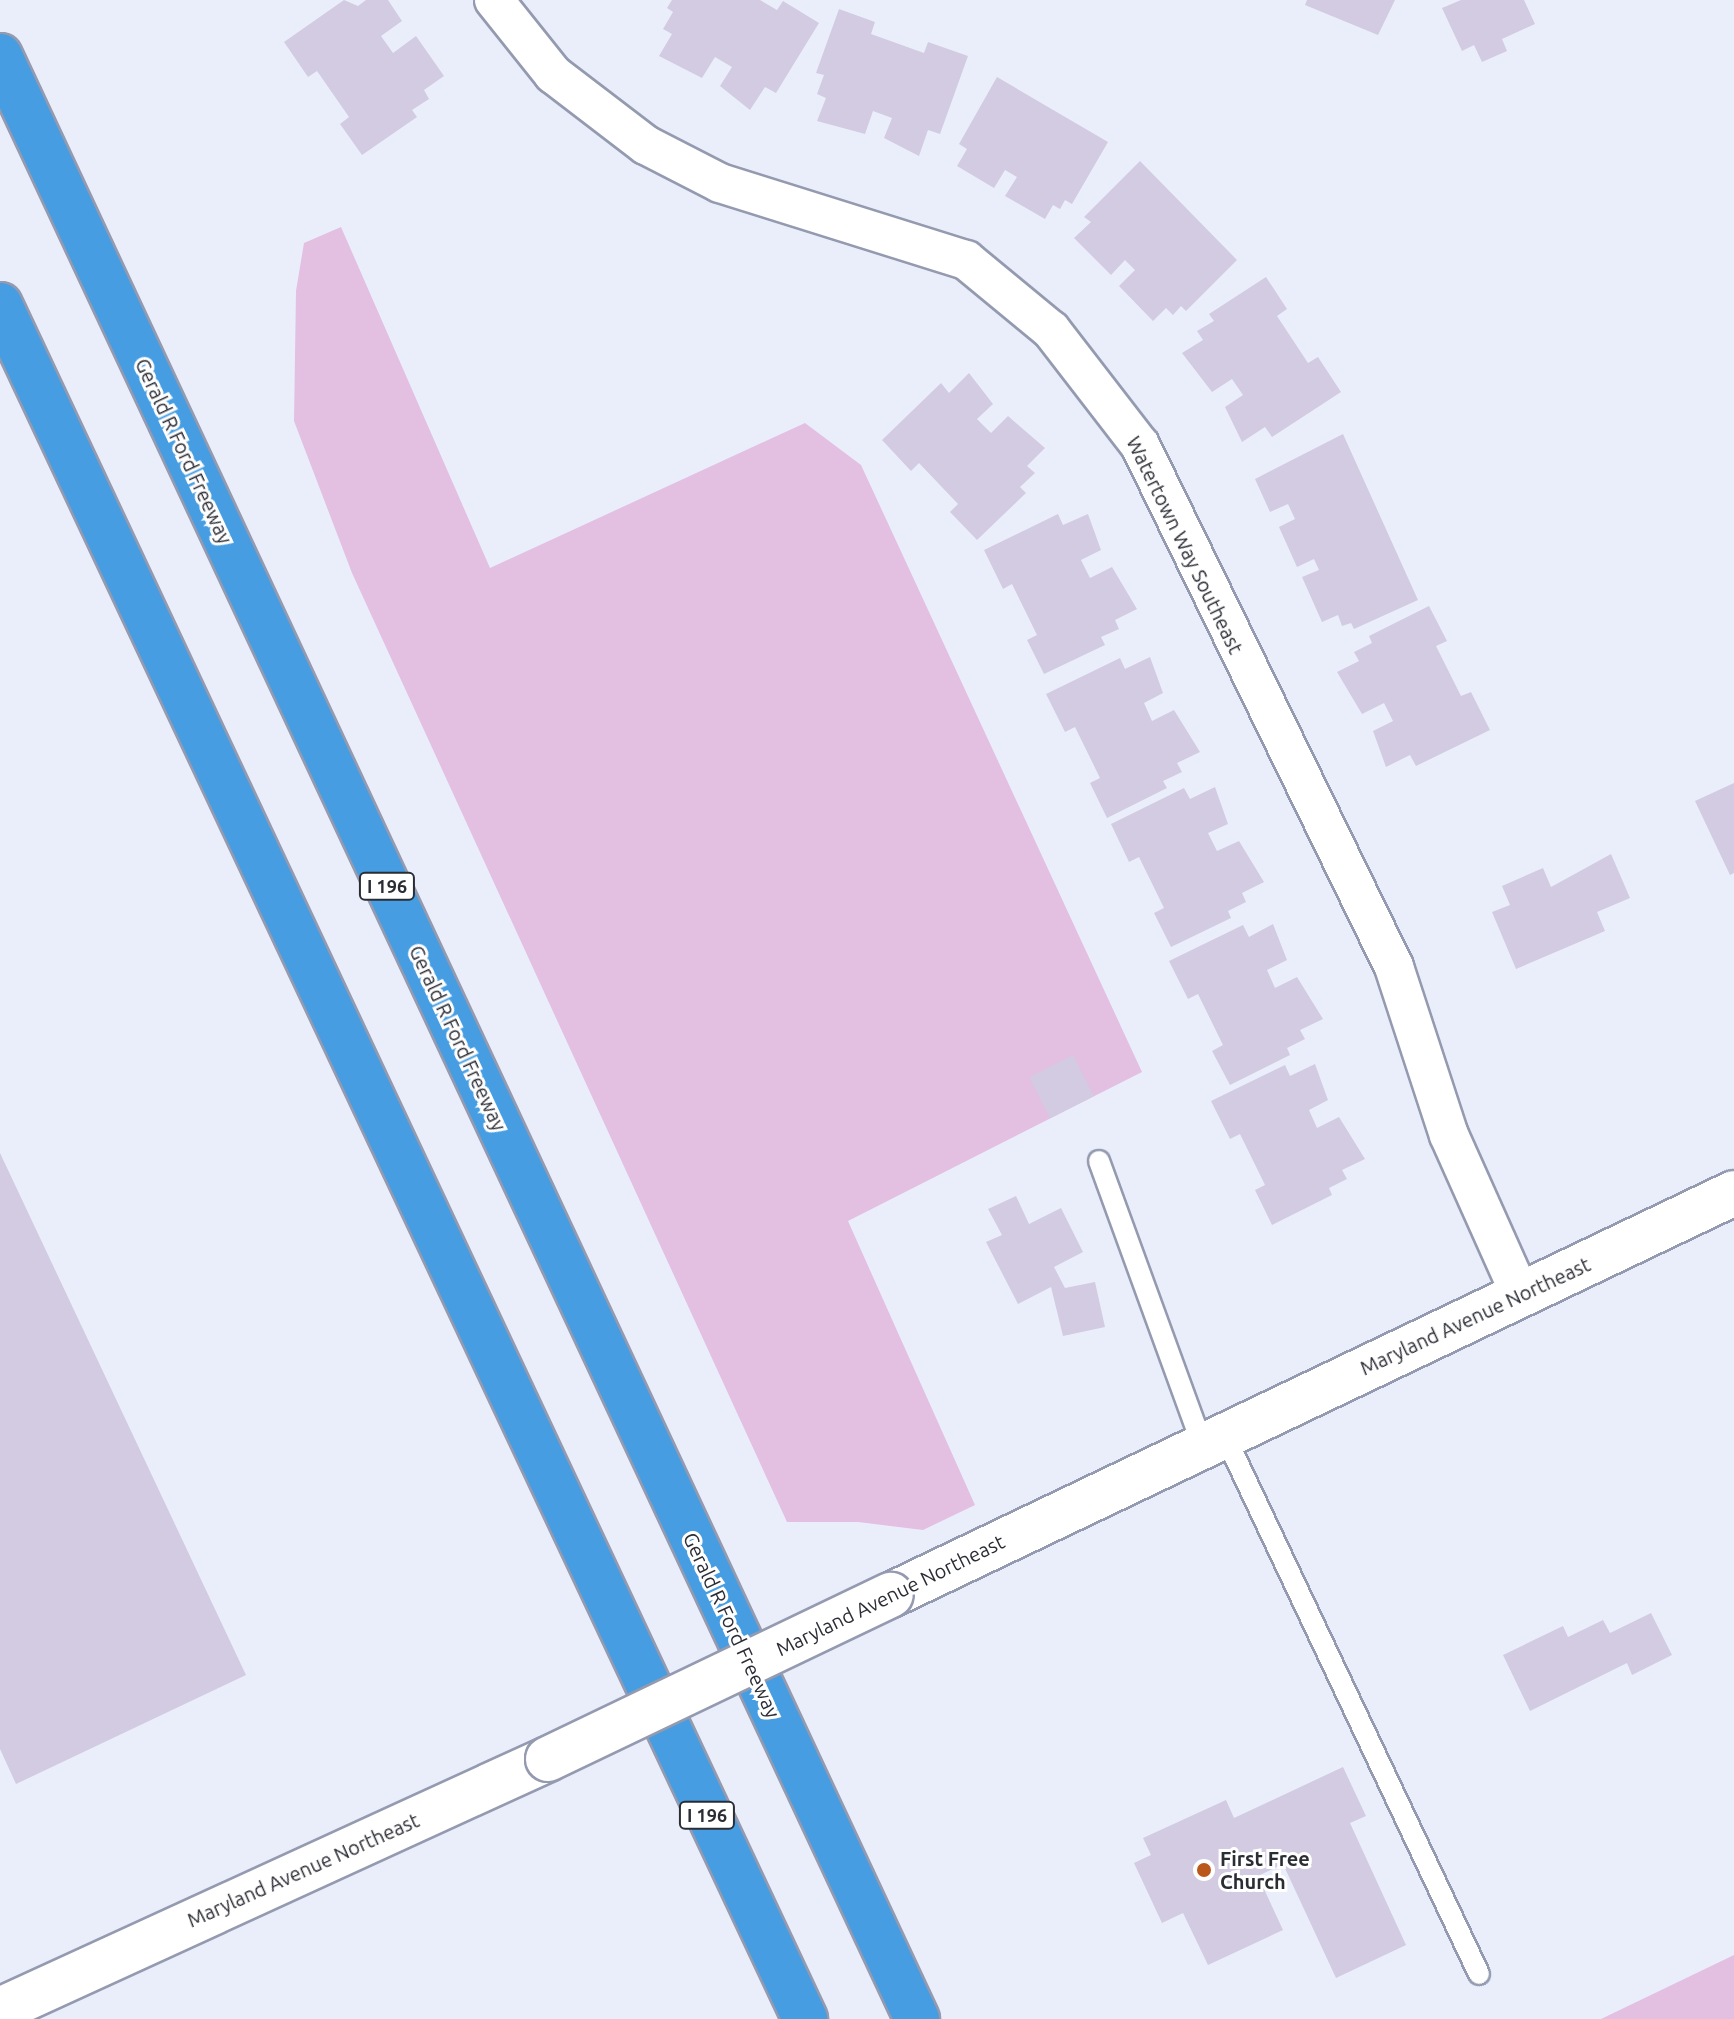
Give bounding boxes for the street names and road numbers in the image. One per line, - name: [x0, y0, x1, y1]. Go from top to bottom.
- street label: Gerald R Ford Freeway: [130, 354, 238, 548]
- street label: Watertown Way Southeast: [1122, 432, 1248, 658]
- road number: I 196: [357, 872, 417, 900]
- street label: Gerald R Ford Freeway: [404, 941, 512, 1135]
- street label: Maryland Avenue Northeast: [1356, 1252, 1594, 1380]
- street label: Gerald R Ford Freeway: [678, 1528, 786, 1722]
- street label: Maryland Avenue Northeast: [772, 1529, 1008, 1661]
- road number: I 196: [677, 1801, 737, 1829]
- street label: Maryland Avenue Northeast: [183, 1808, 423, 1932]

